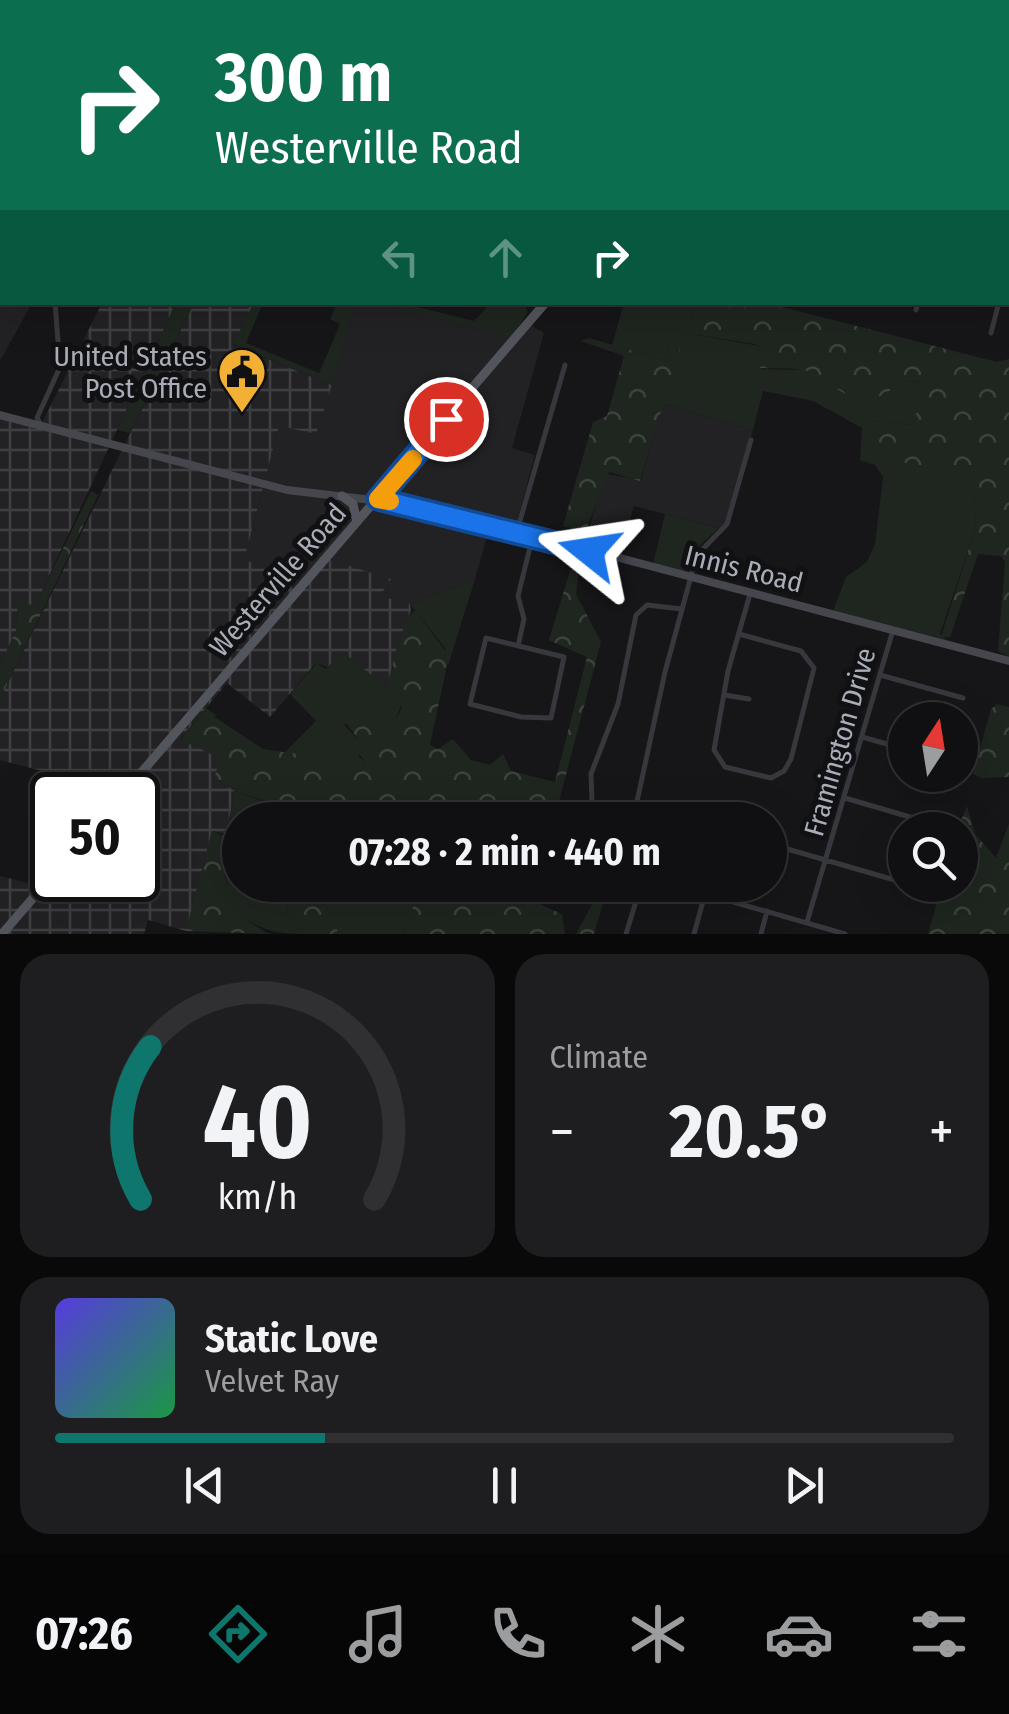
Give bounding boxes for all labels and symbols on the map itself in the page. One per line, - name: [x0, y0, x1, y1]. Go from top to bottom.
- place label: United States Post Office: [53, 340, 207, 405]
- public building icon: United States Post Office: [216, 346, 268, 414]
- pin: [404, 377, 489, 462]
- street label: Westerville Road: [203, 497, 353, 663]
- position arrow: [537, 499, 641, 603]
- street label: Innis Road: [682, 538, 806, 600]
- street label: Framington Drive: [797, 644, 883, 840]
- north arrow: [888, 702, 978, 792]
- speed limit sign: 50: [30, 772, 160, 902]

